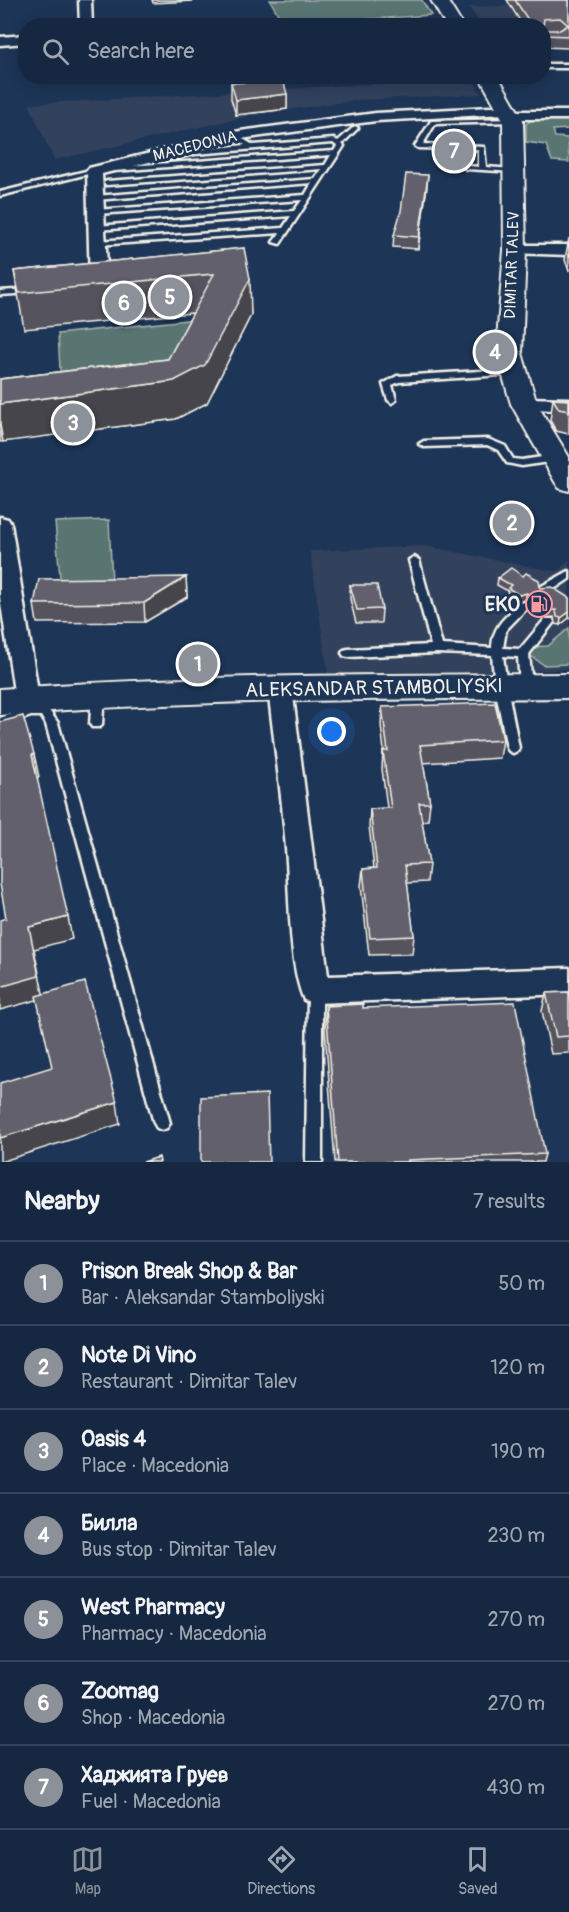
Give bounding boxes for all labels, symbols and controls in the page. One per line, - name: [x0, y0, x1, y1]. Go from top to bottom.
- search box: [18, 18, 551, 84]
- icon: search: [39, 35, 72, 68]
- text: Search here: [87, 37, 194, 65]
- street label: MACEDONIA: [151, 126, 239, 166]
- pin: 7: [434, 128, 474, 174]
- street label: DIMITAR TALEV: [500, 211, 524, 319]
- pin: 5: [150, 274, 190, 320]
- pin: 6: [104, 280, 144, 326]
- pin: 4: [476, 330, 514, 374]
- pin: 3: [54, 400, 92, 446]
- pin: 2: [492, 500, 532, 546]
- fuel station icon: EKO: [524, 589, 554, 619]
- place label: EKO: [485, 592, 520, 617]
- pin: 1: [178, 642, 218, 686]
- street label: ALEKSANDAR STAMBOLIYSKI: [245, 673, 503, 703]
- your location: [317, 717, 346, 746]
- text: Nearby: [24, 1185, 100, 1217]
- text: 7 results: [473, 1189, 545, 1214]
- text: Prison Break Shop & Bar: [81, 1257, 297, 1285]
- text: 1: [40, 1271, 47, 1296]
- text: 50 m: [498, 1271, 545, 1296]
- text: Bar · Aleksandar Stamboliyski: [81, 1285, 324, 1310]
- text: Note Di Vino: [81, 1341, 196, 1369]
- text: 2: [38, 1355, 49, 1380]
- text: 120 m: [490, 1355, 545, 1380]
- text: Restaurant · Dimitar Talev: [81, 1369, 297, 1394]
- text: Oasis 4: [81, 1425, 146, 1453]
- text: 3: [38, 1439, 49, 1464]
- text: 190 m: [491, 1439, 545, 1464]
- text: Place · Macedonia: [81, 1453, 229, 1478]
- text: Билла: [81, 1509, 137, 1537]
- text: 4: [38, 1523, 49, 1548]
- text: 230 m: [488, 1523, 545, 1548]
- text: Bus stop · Dimitar Talev: [81, 1537, 277, 1562]
- text: West Pharmacy: [81, 1593, 225, 1621]
- text: 5: [38, 1607, 49, 1632]
- text: 270 m: [487, 1607, 545, 1632]
- text: Pharmacy · Macedonia: [81, 1621, 267, 1646]
- text: Zoomag: [81, 1677, 159, 1705]
- text: 6: [38, 1691, 49, 1716]
- text: 270 m: [487, 1691, 545, 1716]
- text: Shop · Macedonia: [81, 1705, 225, 1730]
- text: Хаджията Груев: [81, 1761, 228, 1789]
- text: 7: [38, 1775, 49, 1800]
- text: 430 m: [486, 1775, 545, 1800]
- text: Fuel · Macedonia: [81, 1789, 221, 1814]
- tab: Map: [71, 1843, 104, 1899]
- tab: Directions: [247, 1843, 315, 1899]
- tab: Saved: [458, 1843, 498, 1899]

